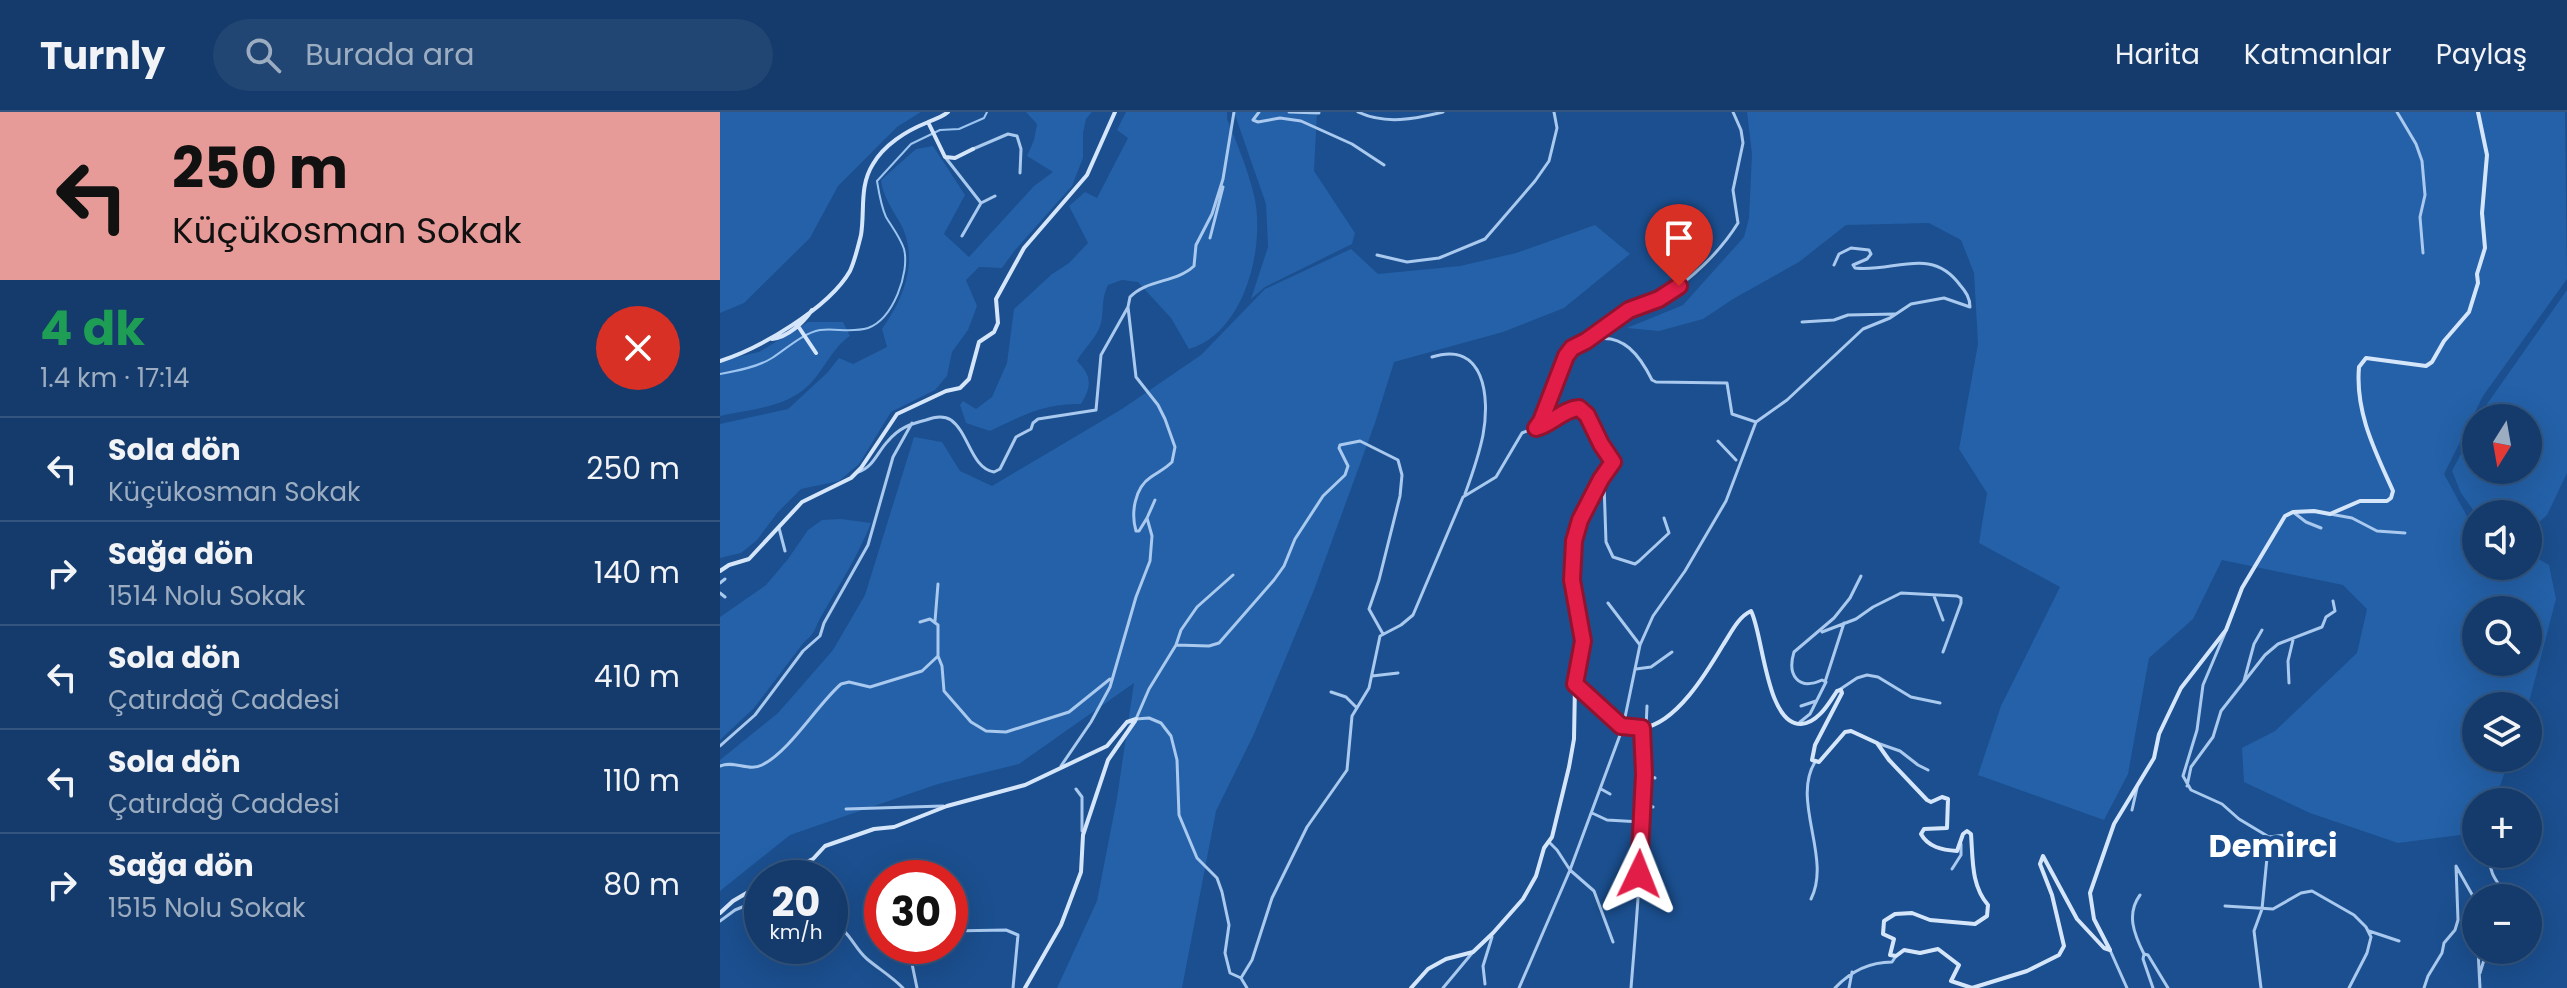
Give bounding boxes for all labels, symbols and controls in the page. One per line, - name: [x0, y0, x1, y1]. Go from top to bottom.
- search box: [213, 19, 773, 91]
- text: Turnly: [40, 29, 165, 82]
- icon: search: [241, 33, 285, 77]
- text: Burada ara: [305, 33, 475, 76]
- text: Harita: [2115, 35, 2200, 74]
- text: Katmanlar: [2244, 35, 2392, 74]
- text: Paylaş: [2436, 35, 2527, 74]
- text: 250 m: [172, 129, 348, 208]
- icon: left: [40, 144, 144, 248]
- pin: [1645, 204, 1713, 286]
- text: Küçükosman Sokak: [172, 205, 522, 256]
- icon: arrive: [1657, 216, 1701, 260]
- text: 4 dk: [40, 295, 145, 362]
- button: close: [596, 306, 680, 390]
- text: 1.4 km · 17:14: [40, 360, 189, 396]
- north arrow: [2462, 404, 2542, 484]
- map controls: [2462, 404, 2542, 964]
- text: Sola dön: [108, 428, 241, 471]
- icon: left: [40, 447, 84, 491]
- text: 250 m: [586, 447, 680, 490]
- text: Küçükosman Sokak: [108, 474, 360, 510]
- button: sound: [2462, 500, 2542, 580]
- text: Sağa dön: [108, 532, 254, 575]
- icon: right: [40, 551, 84, 595]
- text: 140 m: [594, 551, 680, 594]
- text: 1514 Nolu Sokak: [108, 578, 305, 614]
- button: search: [2462, 596, 2542, 676]
- text: Sola dön: [108, 636, 241, 679]
- icon: left: [40, 655, 84, 699]
- text: 410 m: [594, 655, 680, 698]
- text: Çatırdağ Caddesi: [108, 682, 340, 718]
- button: layers: [2462, 692, 2542, 772]
- text: Sola dön: [108, 740, 241, 783]
- icon: left: [40, 759, 84, 803]
- text: 110 m: [603, 759, 680, 802]
- text: Çatırdağ Caddesi: [108, 786, 340, 822]
- button: +: [2462, 788, 2542, 868]
- district label: Demirci: [2209, 823, 2337, 868]
- position arrow: [1597, 832, 1681, 916]
- text: Sağa dön: [108, 844, 254, 887]
- speed limit sign: 30: [864, 860, 968, 964]
- icon: right: [40, 863, 84, 907]
- text: 80 m: [603, 863, 680, 906]
- text: 20: [772, 874, 820, 930]
- button: −: [2462, 884, 2542, 964]
- text: 1515 Nolu Sokak: [108, 890, 305, 926]
- text: km/h: [769, 918, 823, 946]

